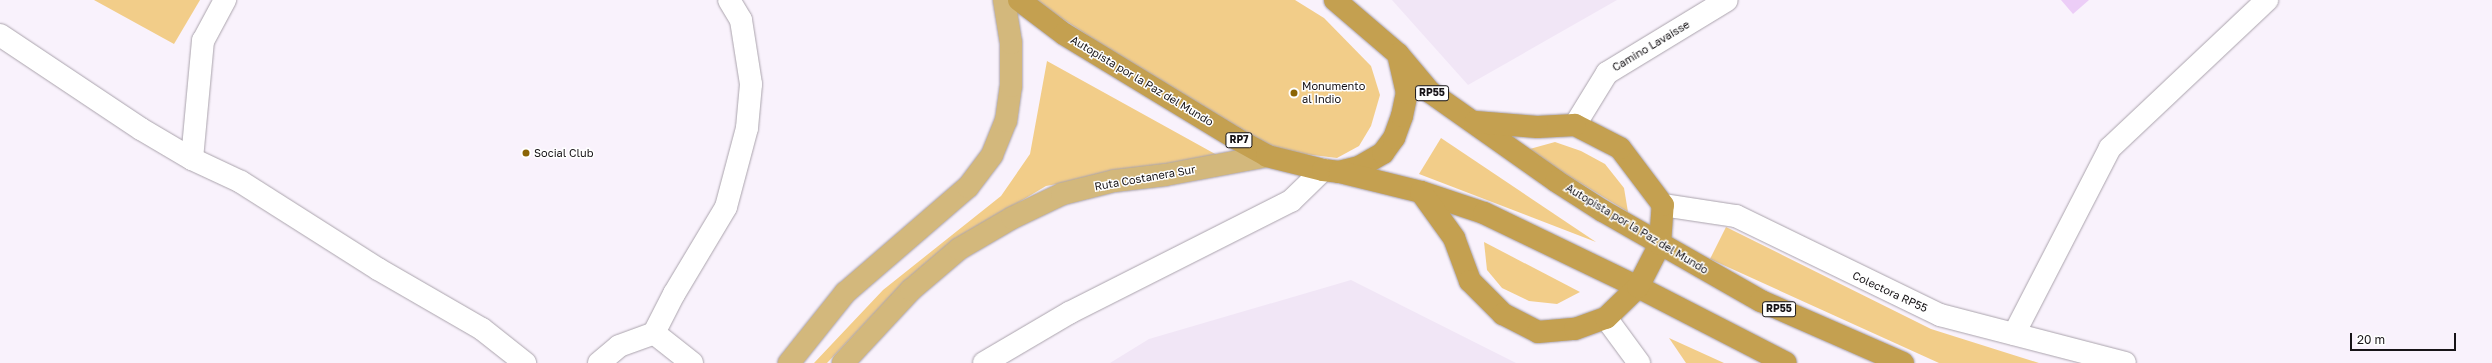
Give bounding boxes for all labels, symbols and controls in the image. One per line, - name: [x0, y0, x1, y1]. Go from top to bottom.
- street label: Camino Lavaisse: [1610, 18, 1692, 74]
- street label: Autopista por la Paz del Mundo: [1068, 33, 1216, 129]
- place label: Monumento al Indio: [1302, 80, 1365, 106]
- road number: RP55: [1415, 85, 1449, 101]
- marker: Monumento al Indio: [1289, 88, 1299, 98]
- road number: RP7: [1225, 132, 1253, 148]
- place label: Social Club: [534, 146, 593, 160]
- marker: Social Club: [521, 148, 531, 158]
- street label: Ruta Costanera Sur: [1094, 163, 1196, 193]
- street label: Autopista por la Paz del Mundo: [1563, 181, 1711, 277]
- street label: Colectora RP55: [1850, 269, 1930, 315]
- road number: RP55: [1762, 301, 1796, 317]
- scale bar: [2352, 325, 2458, 351]
- text: 20 m: [2357, 332, 2385, 347]

